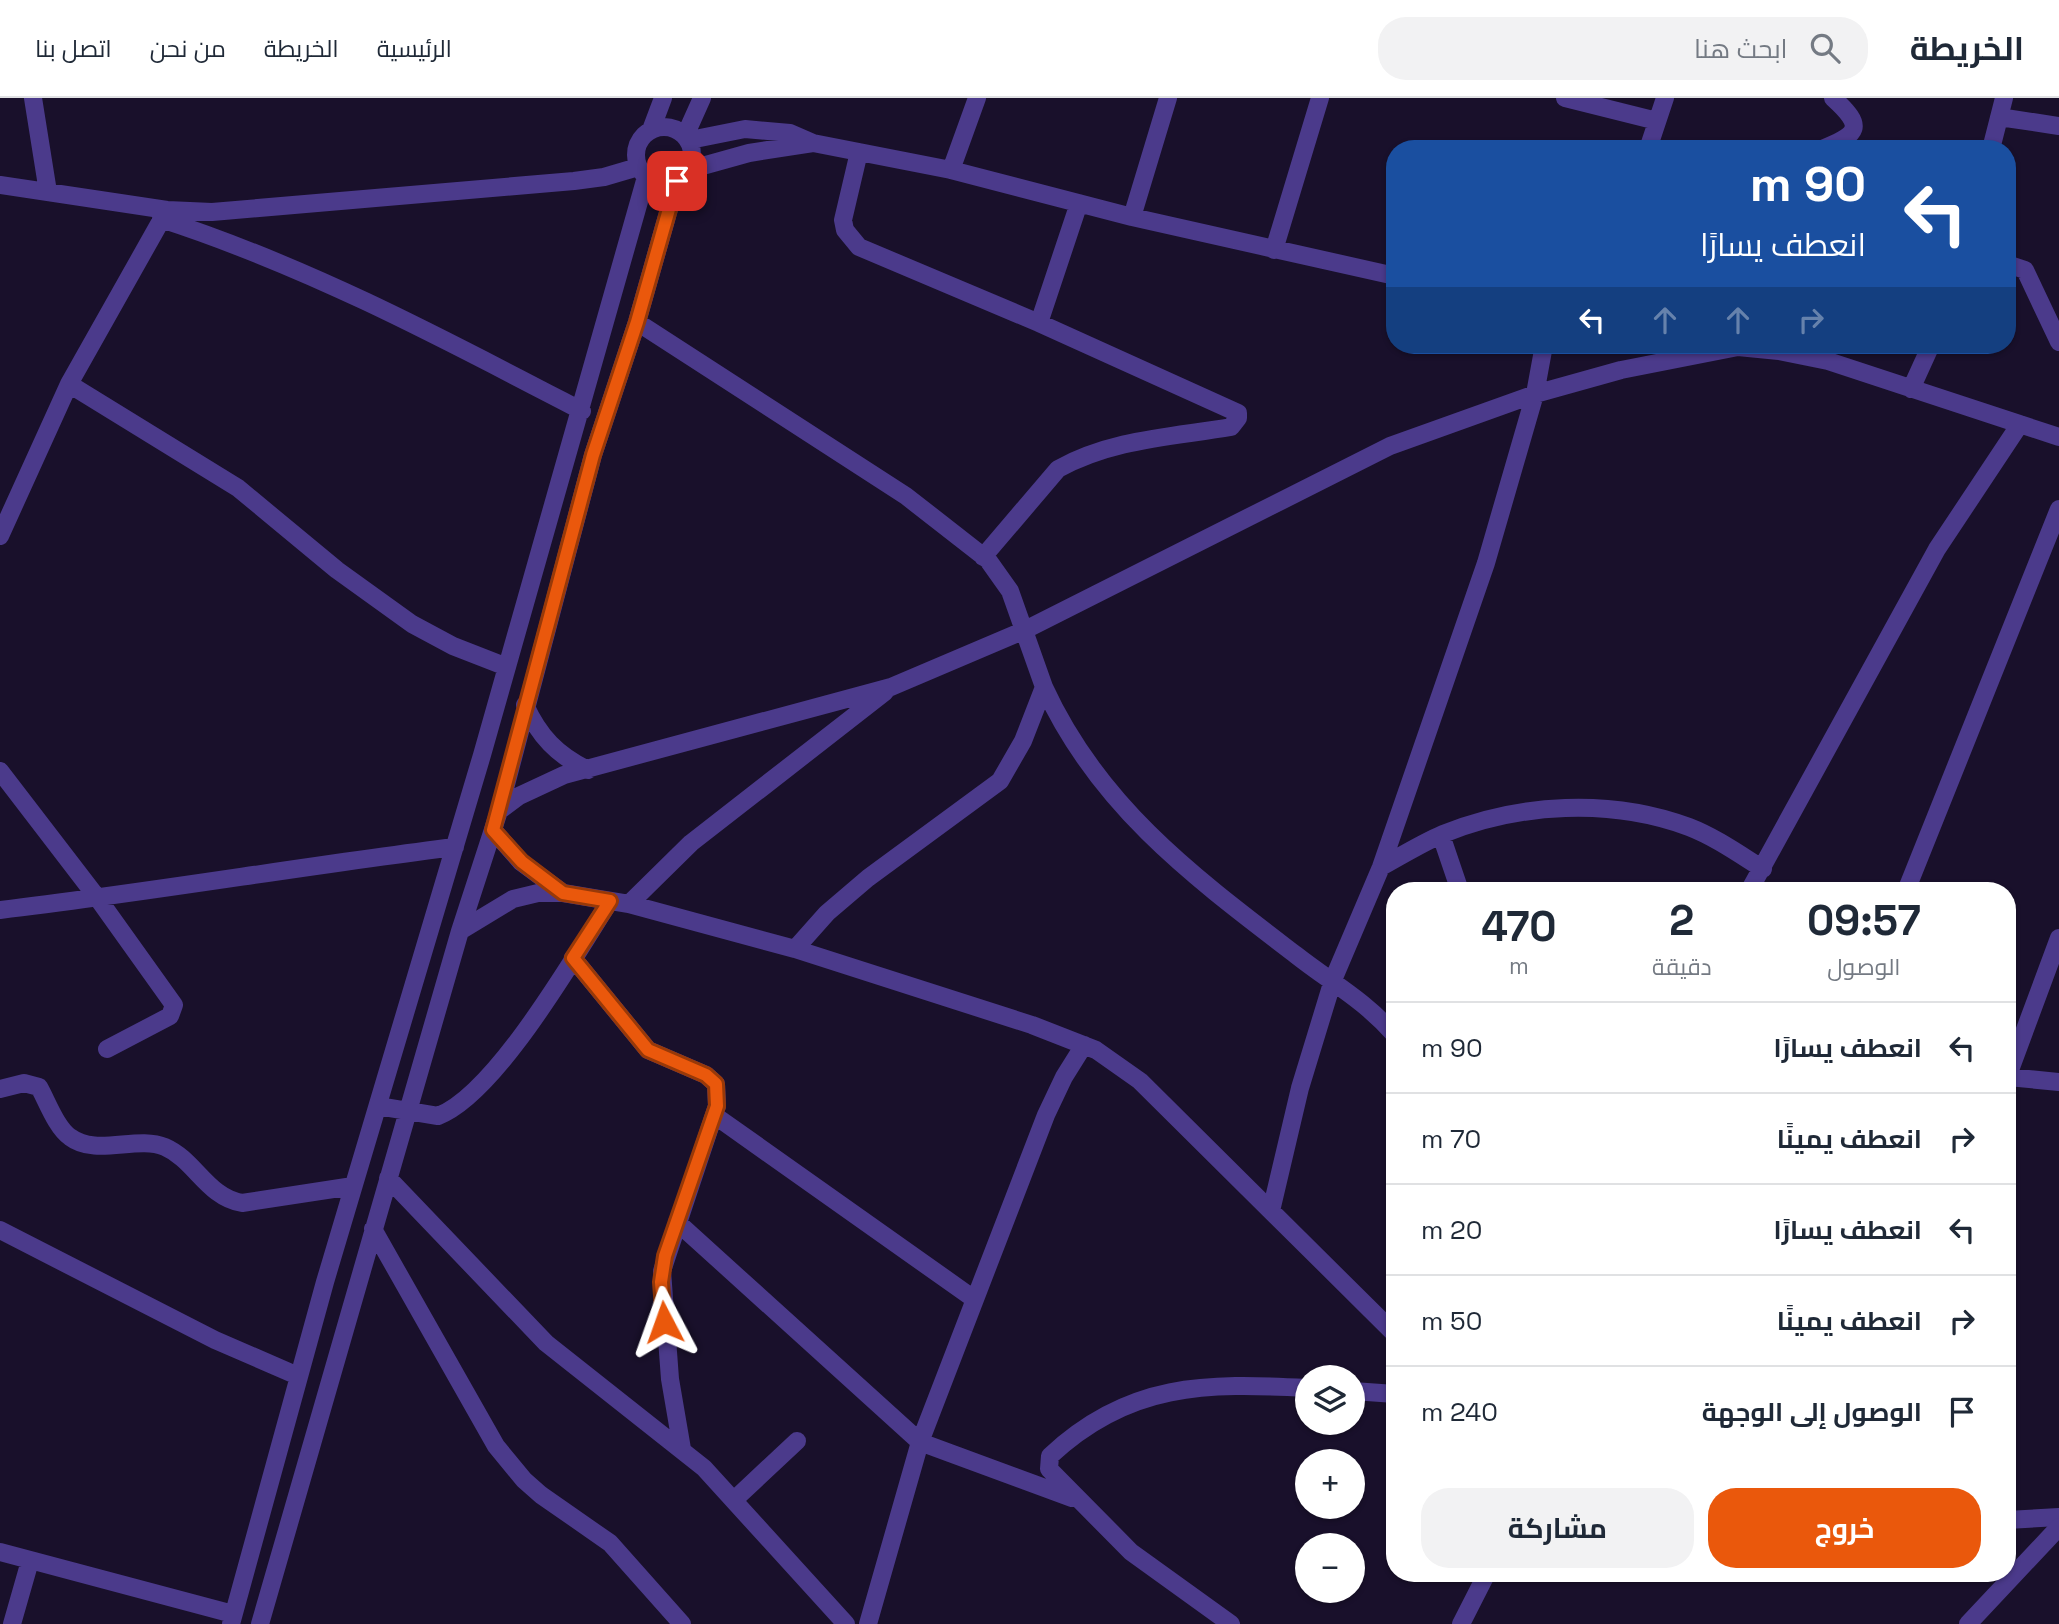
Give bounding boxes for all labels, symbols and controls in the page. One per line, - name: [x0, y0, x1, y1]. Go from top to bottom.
- search box: [1378, 17, 1868, 80]
- text: الخريطة: [1910, 28, 2024, 70]
- icon: search: [1806, 29, 1844, 67]
- text: ابحث هنا: [1694, 32, 1788, 66]
- text: اتصل بنا: [35, 33, 112, 64]
- text: من نحن: [150, 33, 226, 64]
- text: الخريطة: [264, 33, 339, 64]
- text: الرئيسية: [377, 33, 452, 64]
- pin: [647, 151, 707, 211]
- text: 90 m: [1750, 153, 1866, 215]
- icon: arrive: [658, 162, 696, 200]
- icon: left: [1890, 168, 1981, 259]
- text: انعطف يسارًا: [1700, 225, 1866, 265]
- icon: left: [1573, 301, 1611, 339]
- icon: ahead: [1646, 301, 1684, 339]
- icon: ahead: [1719, 301, 1757, 339]
- icon: right: [1792, 301, 1830, 339]
- text: 2: [1669, 894, 1694, 947]
- text: 09:57: [1807, 894, 1921, 947]
- text: 470: [1481, 900, 1557, 953]
- text: m: [1509, 951, 1529, 981]
- text: دقيقة: [1652, 952, 1712, 982]
- text: الوصول: [1827, 952, 1901, 982]
- icon: left: [1943, 1029, 1981, 1067]
- text: 90 m: [1421, 1031, 1483, 1065]
- text: انعطف يسارًا: [1774, 1031, 1922, 1065]
- icon: right: [1943, 1120, 1981, 1158]
- text: 70 m: [1421, 1122, 1481, 1156]
- text: انعطف يمينًا: [1777, 1122, 1922, 1156]
- icon: left: [1943, 1211, 1981, 1249]
- text: 20 m: [1421, 1213, 1482, 1247]
- text: انعطف يسارًا: [1774, 1213, 1922, 1247]
- position arrow: [627, 1285, 701, 1359]
- icon: right: [1943, 1302, 1981, 1340]
- text: 50 m: [1421, 1304, 1482, 1338]
- text: انعطف يمينًا: [1777, 1304, 1922, 1338]
- map controls: [1295, 1365, 1365, 1603]
- button: layers: [1295, 1365, 1365, 1435]
- icon: arrive: [1943, 1393, 1981, 1431]
- text: 240 m: [1421, 1395, 1498, 1429]
- text: الوصول إلى الوجهة: [1702, 1395, 1922, 1429]
- button: +: [1295, 1449, 1365, 1519]
- button: مشاركة: [1421, 1488, 1694, 1568]
- button: خروج: [1708, 1488, 1981, 1568]
- button: −: [1295, 1533, 1365, 1603]

